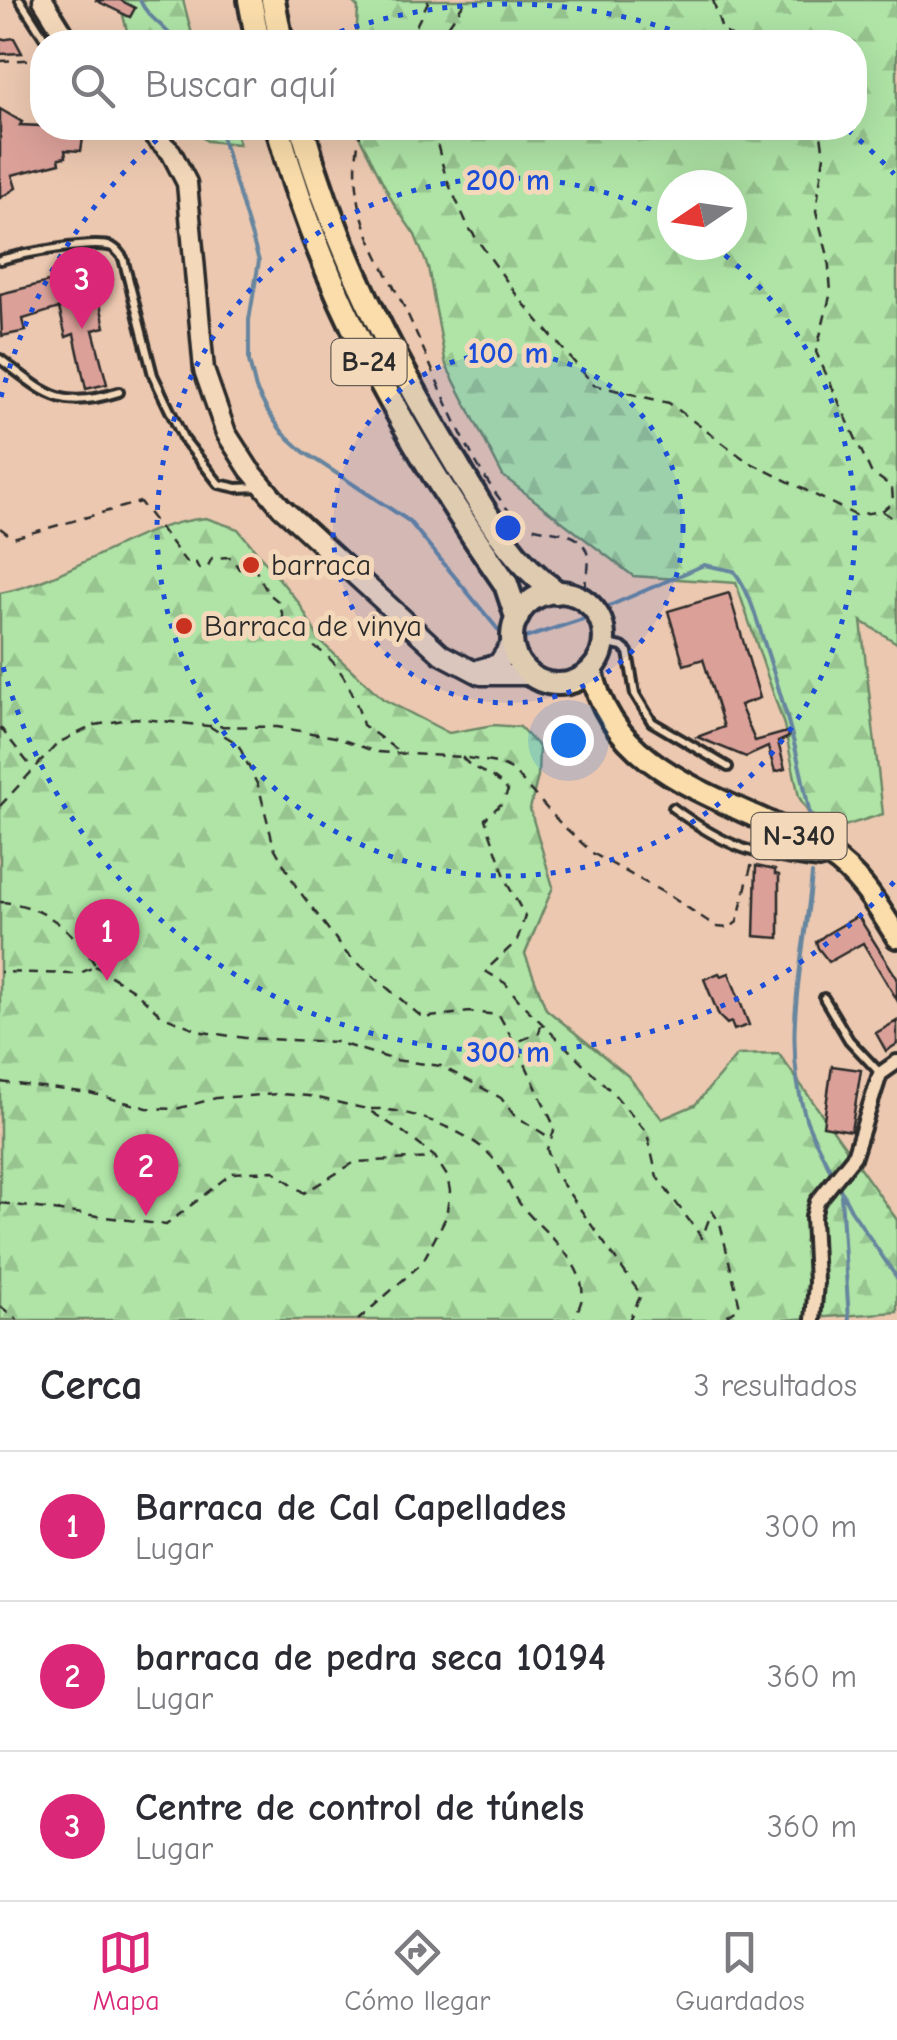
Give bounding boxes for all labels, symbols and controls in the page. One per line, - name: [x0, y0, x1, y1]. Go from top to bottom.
- search box: [30, 30, 867, 140]
- icon: search: [65, 58, 120, 113]
- text: Buscar aquí: [145, 63, 337, 107]
- text: 200 m: [466, 163, 550, 198]
- north arrow: [657, 170, 747, 260]
- pin: 3: [49, 246, 114, 329]
- text: 100 m: [468, 336, 548, 371]
- road number: B-24: [332, 339, 406, 385]
- centre of rings: [490, 510, 526, 546]
- place label: barraca: [271, 548, 371, 583]
- marker: barraca: [240, 554, 262, 576]
- place label: Barraca de vinya: [204, 609, 422, 644]
- marker: Barraca de vinya: [173, 615, 195, 637]
- your location: [543, 715, 594, 766]
- road number: N-340: [752, 813, 846, 859]
- pin: 1: [74, 898, 140, 981]
- text: 300 m: [466, 1035, 550, 1070]
- pin: 2: [114, 1134, 178, 1216]
- text: Cerca: [40, 1361, 143, 1410]
- text: 3 resultados: [694, 1367, 857, 1404]
- text: Barraca de Cal Capellades: [135, 1486, 566, 1530]
- text: 1: [66, 1508, 79, 1545]
- text: 300 m: [765, 1508, 857, 1545]
- text: Lugar: [135, 1530, 213, 1567]
- text: barraca de pedra seca 10194: [135, 1636, 606, 1680]
- text: 2: [65, 1658, 80, 1695]
- text: 360 m: [767, 1658, 857, 1695]
- text: Lugar: [135, 1680, 213, 1717]
- text: Centre de control de túnels: [135, 1786, 584, 1830]
- text: 3: [65, 1808, 80, 1845]
- text: 360 m: [767, 1808, 857, 1845]
- text: Lugar: [135, 1830, 213, 1867]
- tab: Mapa: [92, 1925, 160, 2017]
- tab: Cómo llegar: [344, 1925, 490, 2017]
- tab: Guardados: [675, 1925, 805, 2017]

